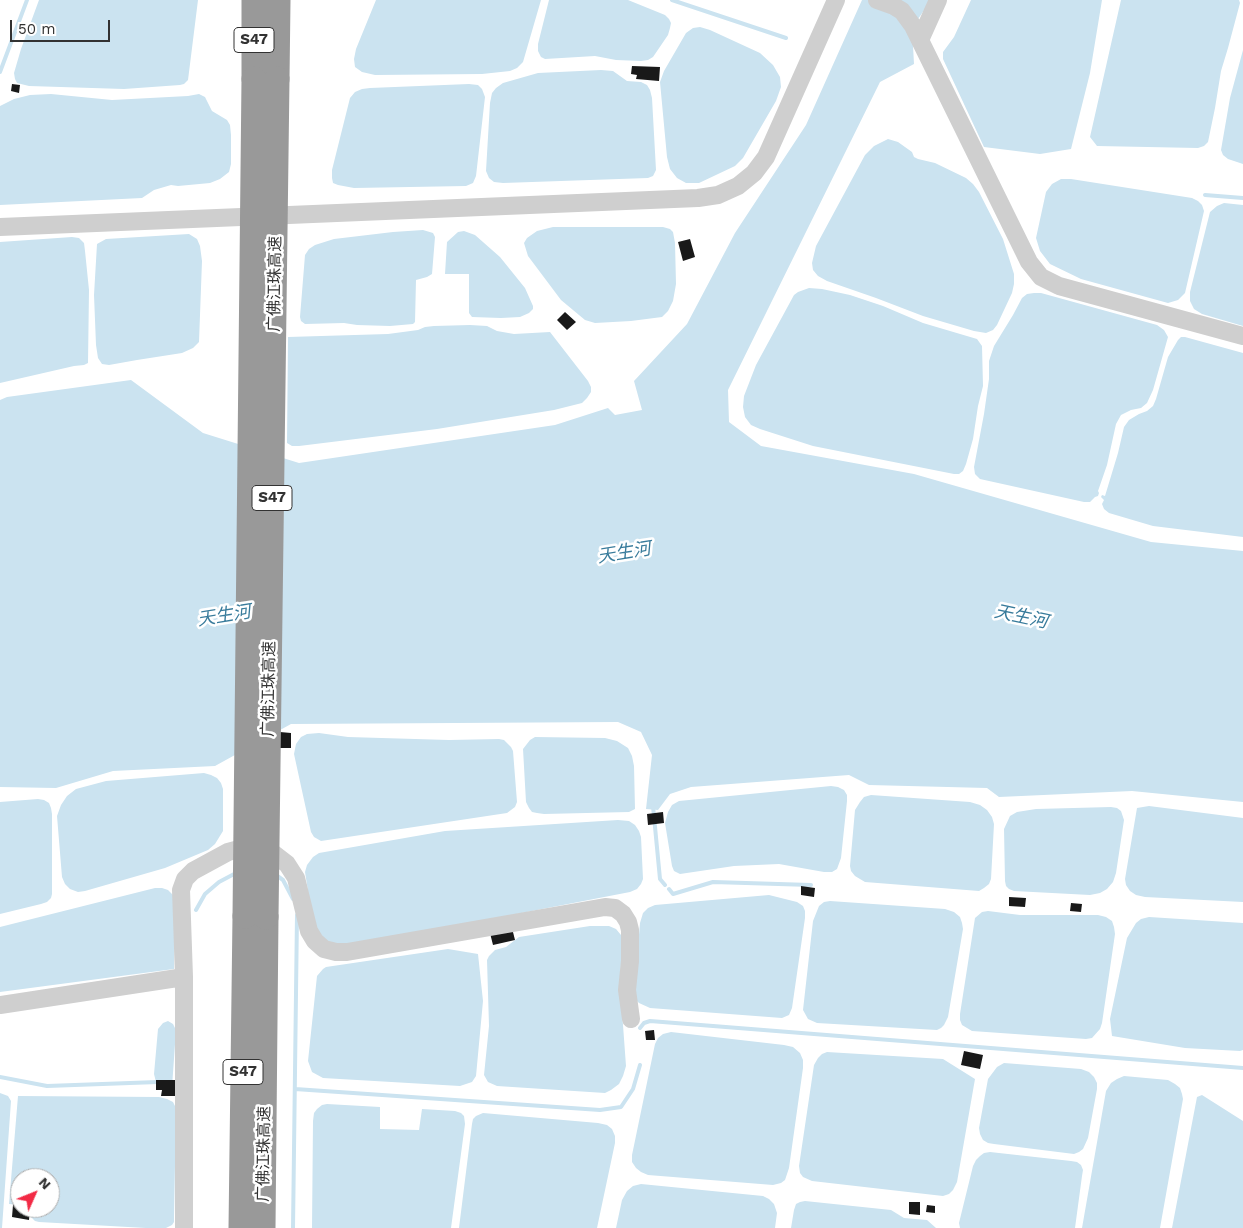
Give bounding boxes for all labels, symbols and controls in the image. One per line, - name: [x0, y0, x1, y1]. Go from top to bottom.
- scale bar: [12, 10, 112, 42]
- text: 50 m: [18, 20, 55, 38]
- road number: S47: [234, 28, 274, 52]
- street label: 广佛江珠高速: [265, 236, 285, 332]
- road number: S47: [252, 486, 292, 510]
- water label: 天生河: [596, 538, 652, 568]
- water label: 天生河: [196, 601, 252, 631]
- water label: 天生河: [992, 601, 1050, 633]
- street label: 广佛江珠高速: [259, 641, 279, 737]
- road number: S47: [223, 1060, 263, 1084]
- street label: 广佛江珠高速: [254, 1106, 274, 1202]
- north arrow: [10, 1168, 60, 1218]
- text: N: [36, 1174, 54, 1193]

